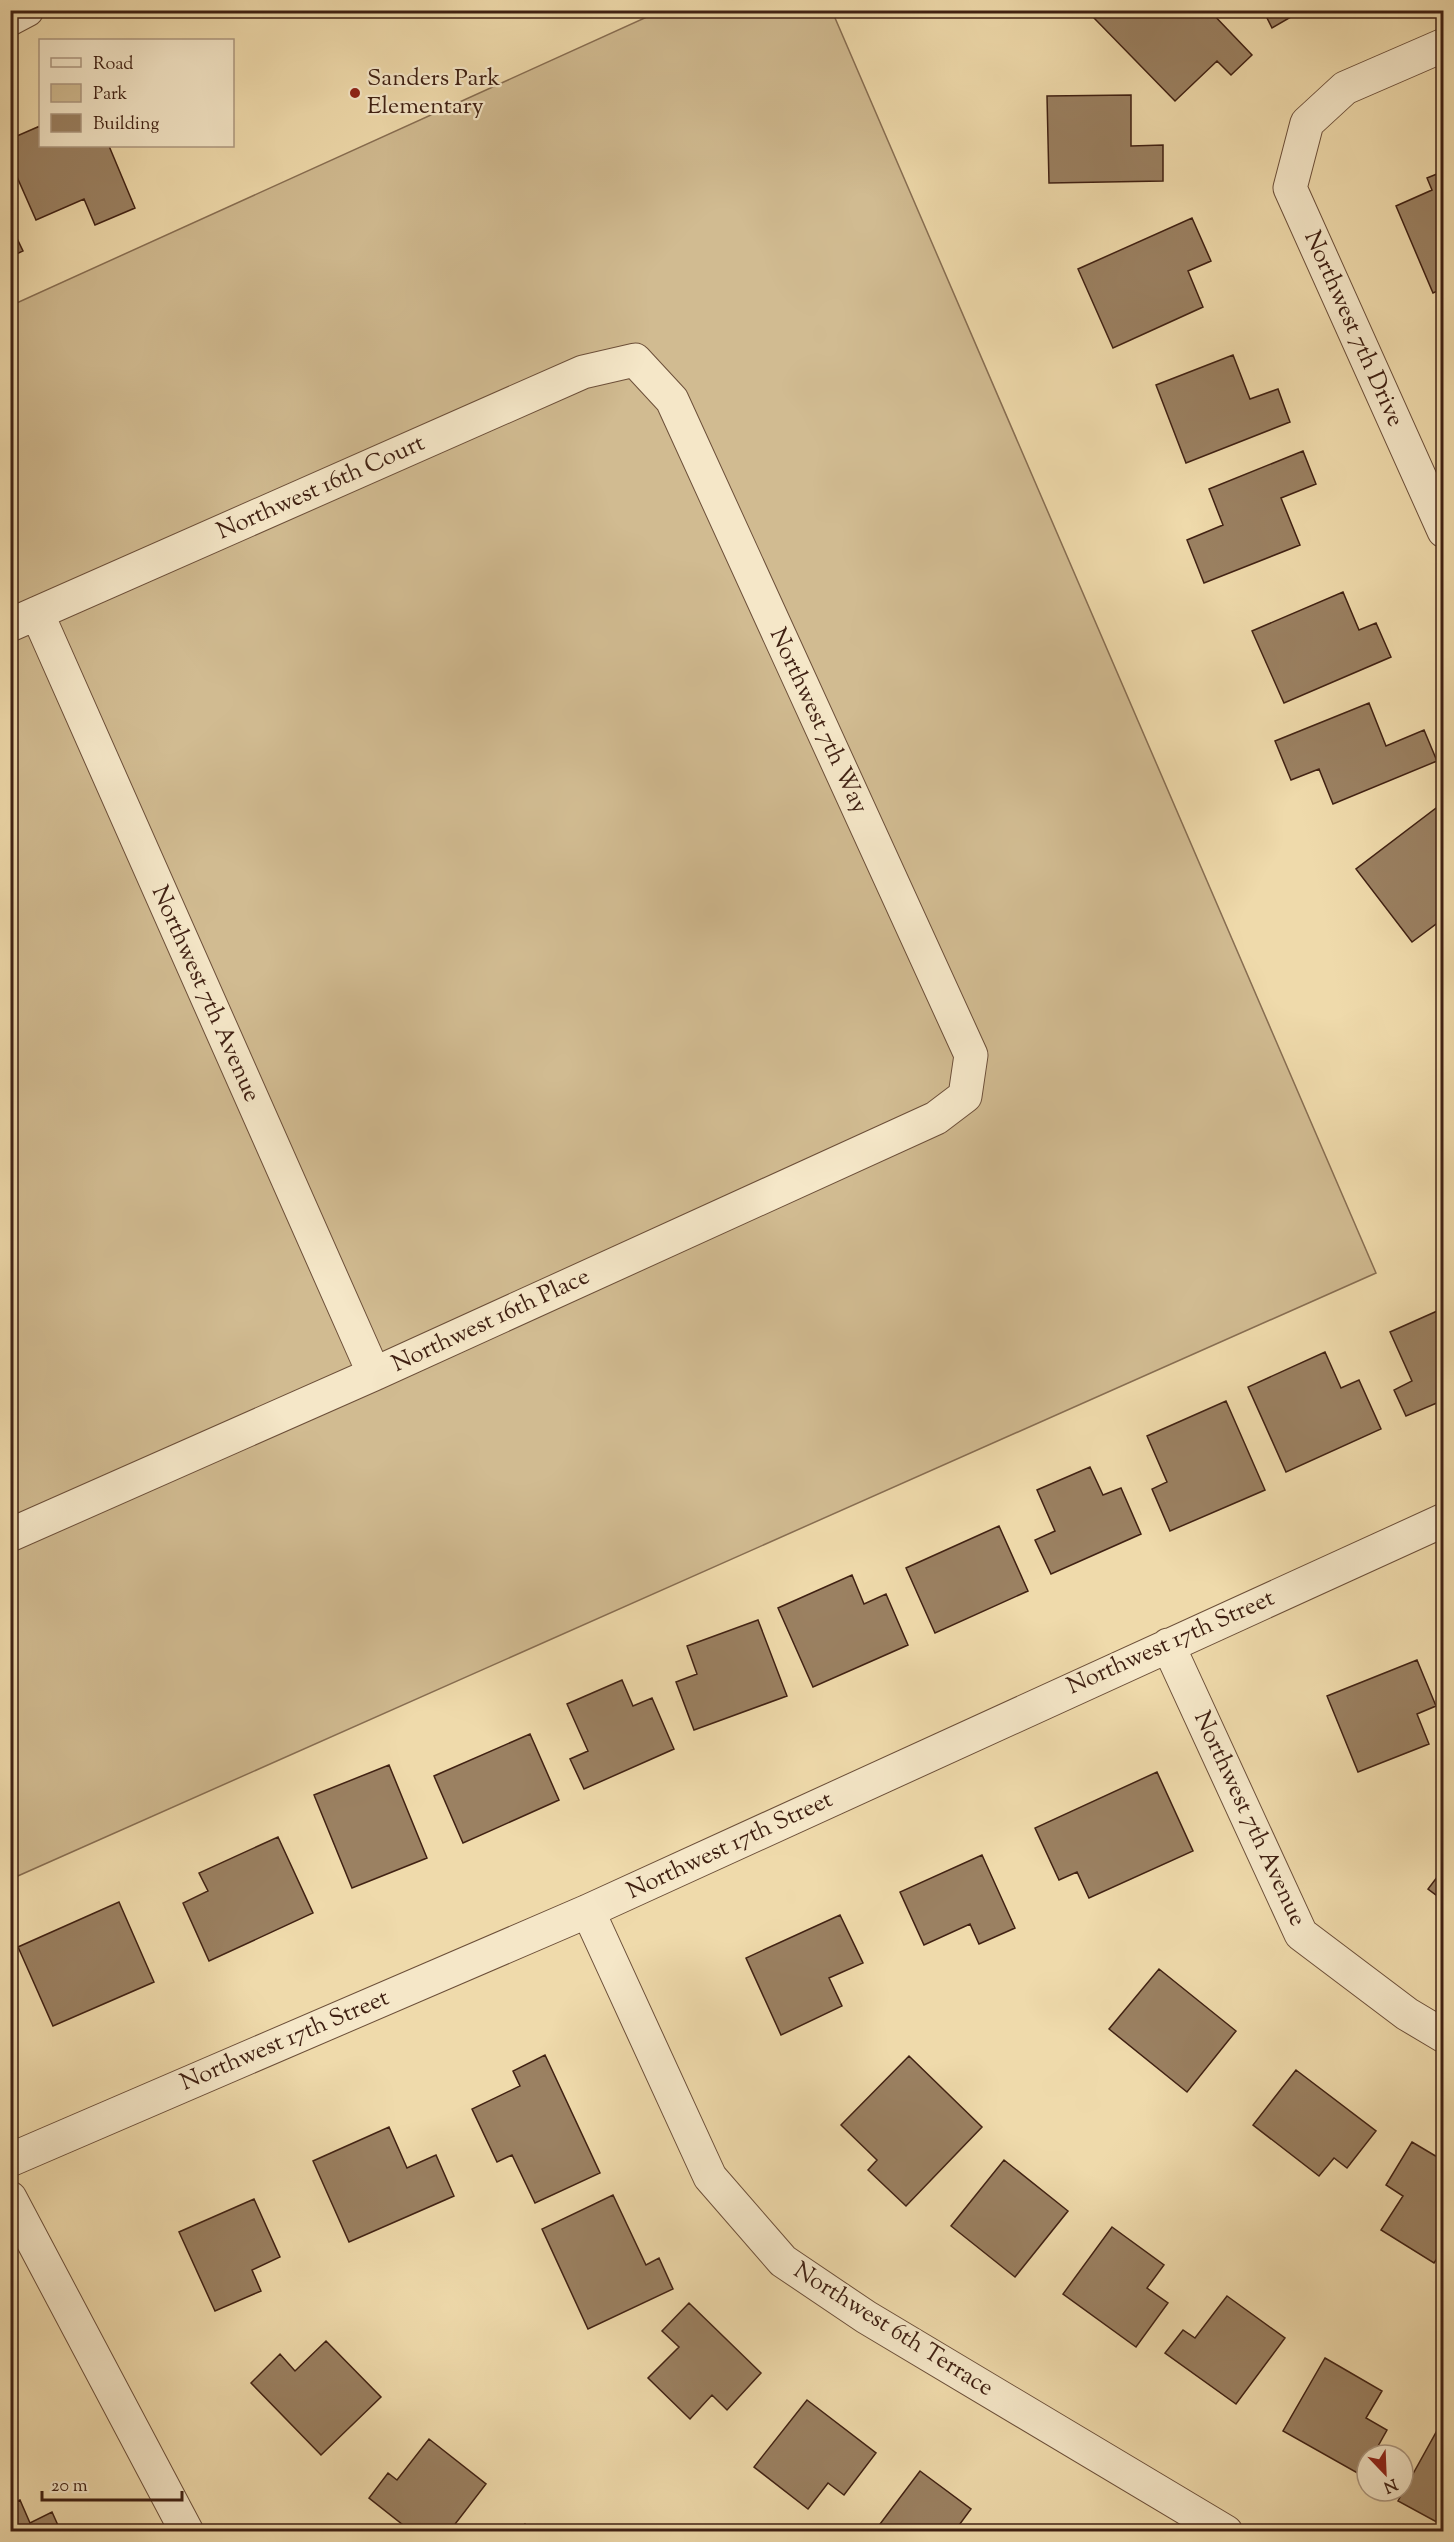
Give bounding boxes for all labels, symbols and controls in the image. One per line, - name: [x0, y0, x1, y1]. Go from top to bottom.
- legend: [39, 39, 234, 147]
- text: Road: [93, 52, 133, 78]
- place label: Sanders Park Elementary: [367, 62, 500, 124]
- text: Park: [93, 82, 128, 108]
- marker: Sanders Park Elementary: [348, 86, 362, 100]
- text: Building: [93, 112, 159, 138]
- street label: Northwest 7th Drive: [1294, 226, 1412, 432]
- street label: Northwest 16th Court: [212, 427, 430, 549]
- street label: Northwest 7th Way: [760, 622, 876, 820]
- street label: Northwest 7th Avenue: [142, 880, 268, 1108]
- street label: Northwest 16th Place: [387, 1260, 595, 1382]
- street label: Northwest 17th Street: [1062, 1582, 1280, 1704]
- street label: Northwest 7th Avenue: [1184, 1706, 1314, 1932]
- street label: Northwest 17th Street: [621, 1783, 839, 1909]
- street label: Northwest 17th Street: [175, 1982, 395, 2100]
- street label: Northwest 6th Terrace: [786, 2255, 1000, 2405]
- north arrow: [1355, 2443, 1415, 2503]
- scale bar: [42, 2464, 182, 2502]
- text: N: [1379, 2471, 1400, 2498]
- text: 20 m: [51, 2474, 88, 2500]

